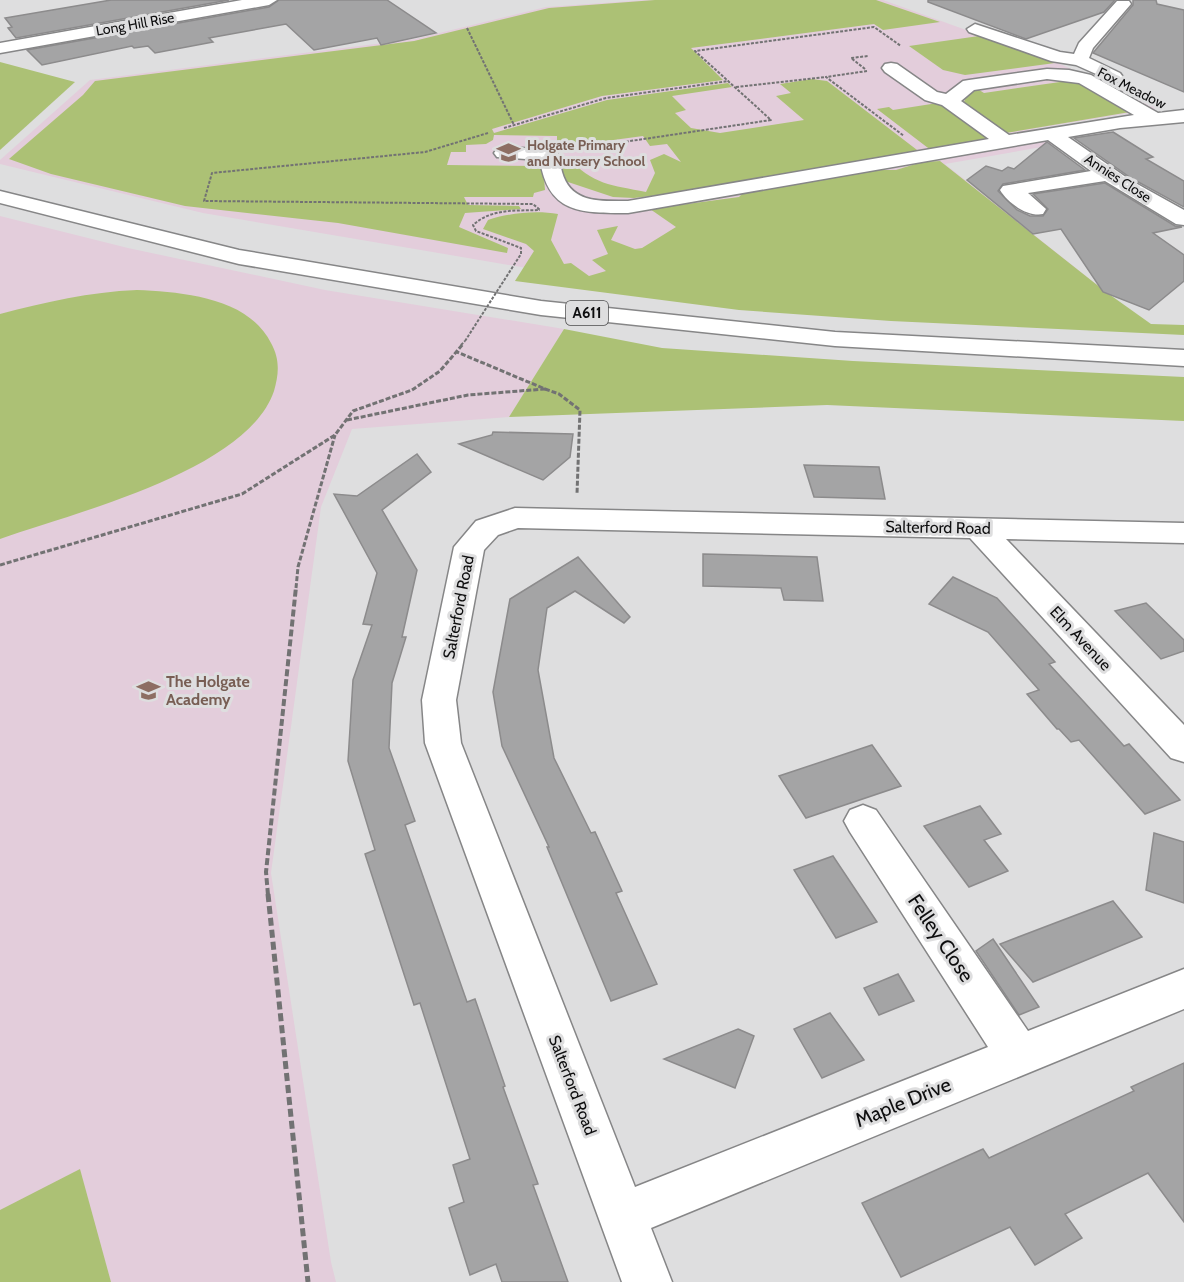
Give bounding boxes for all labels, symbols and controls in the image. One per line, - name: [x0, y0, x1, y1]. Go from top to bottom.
- street label: Long Hill Rise: [94, 8, 176, 40]
- street label: Fox Meadow: [1095, 63, 1169, 113]
- place label: Holgate Primary and Nursery School: [527, 136, 646, 170]
- school or university icon: Holgate Primary and Nursery School: [496, 140, 522, 166]
- street label: Annies Close: [1081, 150, 1155, 206]
- road number: A611: [566, 301, 608, 325]
- street label: Salterford Road: [885, 517, 991, 538]
- street label: Salterford Road: [439, 554, 478, 661]
- street label: Elm Avenue: [1046, 602, 1115, 674]
- place label: The Holgate Academy: [166, 672, 250, 709]
- school or university icon: The Holgate Academy: [135, 677, 161, 703]
- street label: Felley Close: [903, 890, 979, 986]
- street label: Salterford Road: [545, 1033, 600, 1138]
- street label: Maple Drive: [852, 1072, 954, 1132]

